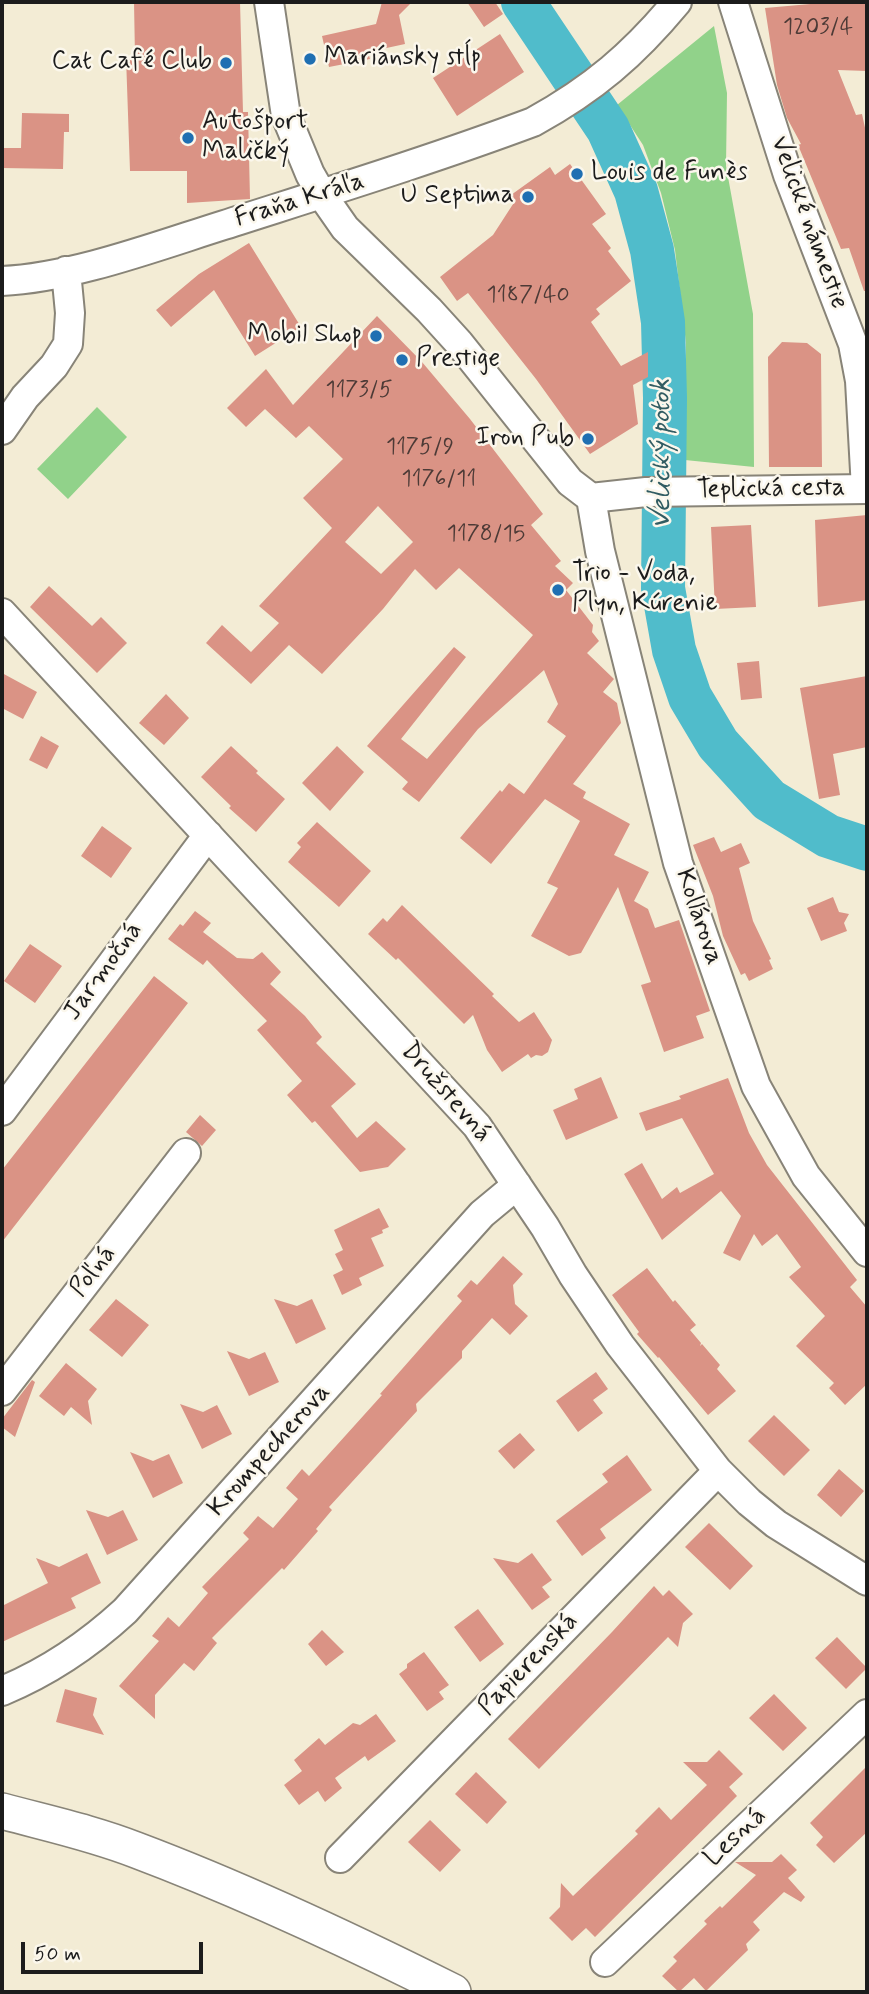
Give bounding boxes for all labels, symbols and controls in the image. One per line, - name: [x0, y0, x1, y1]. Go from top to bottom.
- house number: 1203/4: [783, 14, 853, 42]
- place label: Mariánsky stĺp: [324, 43, 481, 75]
- place label: Cat Café Club: [52, 47, 212, 79]
- marker: Mariánsky stĺp: [302, 51, 318, 67]
- marker: Cat Café Club: [218, 55, 234, 71]
- place label: Autošport Maličký: [202, 107, 308, 168]
- marker: Autošport Maličký: [180, 130, 196, 146]
- street label: Velické námestie: [762, 132, 854, 314]
- place label: Louis de Funès: [591, 158, 748, 190]
- marker: Louis de Funès: [569, 166, 585, 182]
- street label: Fraňa Kráľa: [231, 167, 369, 235]
- place label: U Septima: [401, 181, 514, 213]
- marker: U Septima: [520, 189, 536, 205]
- house number: 1187/40: [486, 282, 570, 310]
- place label: Mobil Shop: [247, 320, 362, 352]
- marker: Mobil Shop: [368, 328, 384, 344]
- place label: Prestige: [416, 344, 500, 376]
- marker: Prestige: [394, 352, 410, 368]
- house number: 1173/5: [325, 377, 393, 405]
- water label: Velický potok: [646, 379, 680, 529]
- place label: Iron Pub: [476, 423, 574, 455]
- marker: Iron Pub: [580, 431, 596, 447]
- house number: 1175/9: [386, 434, 454, 462]
- house number: 1176/11: [402, 466, 476, 494]
- street label: Teplická cesta: [696, 473, 846, 507]
- house number: 1178/15: [447, 521, 525, 549]
- place label: Trio - Voda, Plyn, Kúrenie: [572, 559, 718, 620]
- marker: Trio - Voda, Plyn, Kúrenie: [550, 582, 566, 598]
- street label: Kollárova: [667, 865, 729, 969]
- street label: Jarmočná: [58, 917, 150, 1027]
- street label: Družstevná: [393, 1036, 497, 1150]
- street label: Poľná: [64, 1240, 124, 1304]
- street label: Krompecherova: [202, 1378, 338, 1524]
- street label: Papierenská: [472, 1607, 586, 1723]
- street label: Lesná: [698, 1801, 774, 1875]
- scale bar: [24, 1927, 206, 1971]
- text: 50 m: [34, 1940, 81, 1968]

